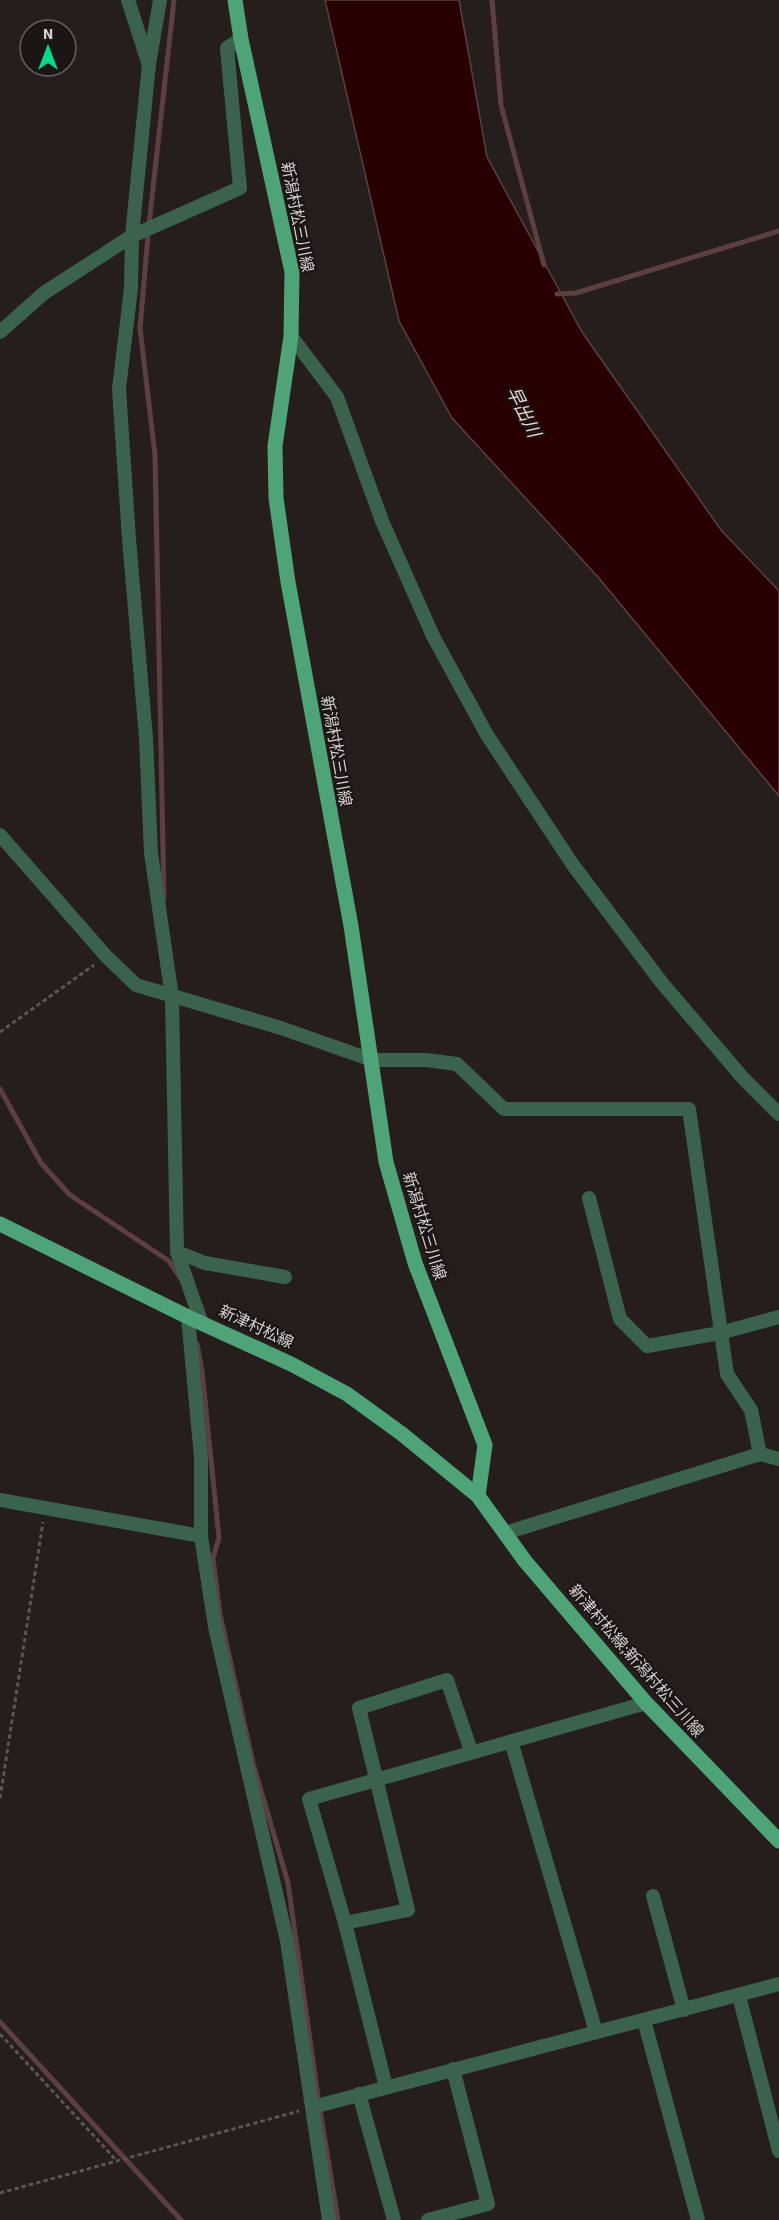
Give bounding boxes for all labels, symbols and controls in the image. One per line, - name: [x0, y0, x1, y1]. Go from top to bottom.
- north arrow: [18, 18, 78, 78]
- text: N: [43, 23, 53, 45]
- street label: 新潟村松三川線: [276, 160, 318, 274]
- water label: 早出川: [500, 382, 547, 444]
- street label: 新潟村松三川線: [315, 694, 357, 808]
- street label: 新潟村松三川線: [397, 1169, 451, 1283]
- street label: 新津村松線: [215, 1300, 297, 1354]
- street label: 新津村松線;新潟村松三川線: [563, 1580, 709, 1742]

